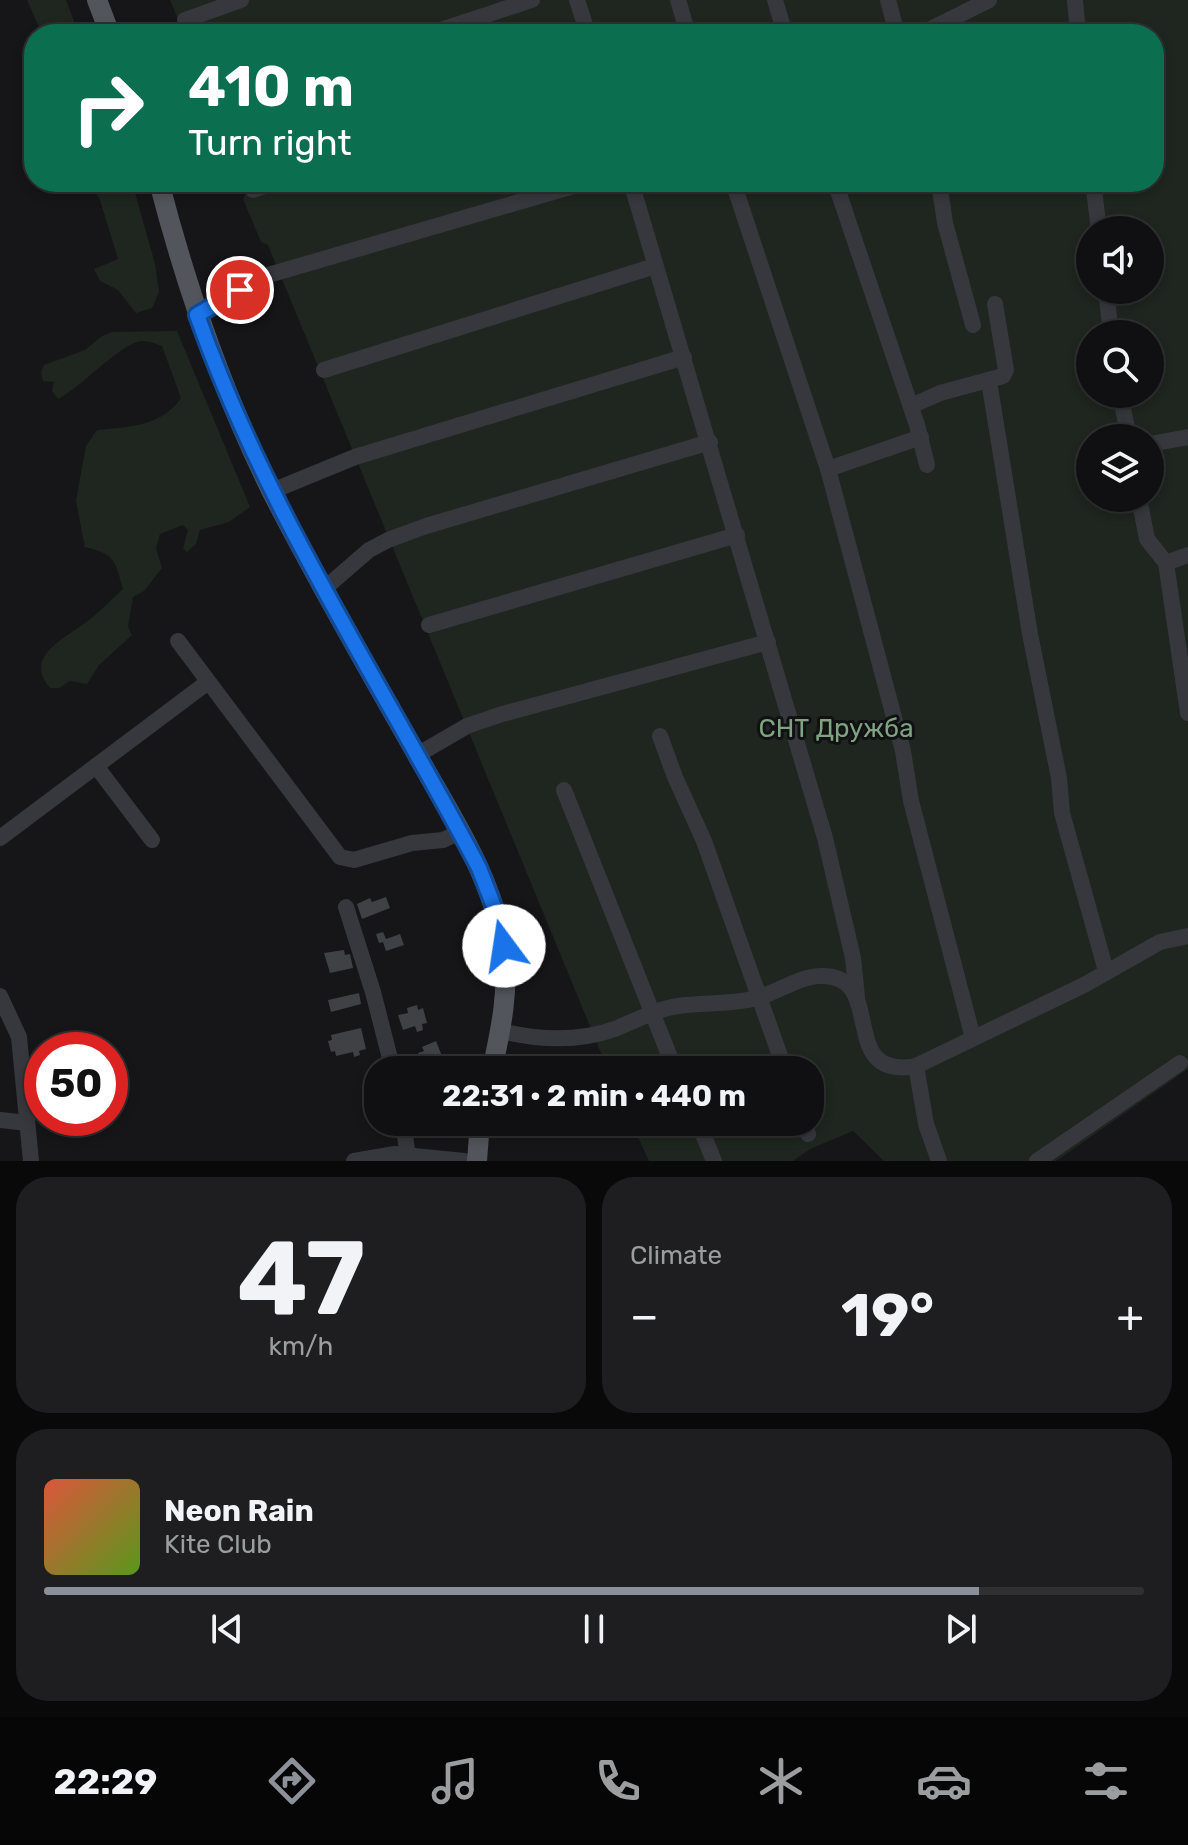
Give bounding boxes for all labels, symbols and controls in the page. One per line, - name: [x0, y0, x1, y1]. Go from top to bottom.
- text: 410 m: [188, 54, 354, 120]
- icon: right: [56, 56, 160, 160]
- text: Turn right: [188, 121, 352, 164]
- map controls: [1076, 216, 1164, 512]
- button: sound: [1076, 216, 1164, 304]
- pin: [206, 256, 274, 324]
- icon: arrive: [218, 268, 262, 312]
- button: search: [1076, 320, 1164, 408]
- button: layers: [1076, 424, 1164, 512]
- park label: СНТ Дружба: [758, 713, 914, 744]
- position arrow: [462, 904, 546, 988]
- speed limit sign: 50: [24, 1032, 128, 1136]
- text: 22:31 · 2 min · 440 m: [442, 1078, 746, 1114]
- text: 47: [237, 1217, 365, 1340]
- text: Climate: [630, 1240, 722, 1271]
- text: 19°: [841, 1280, 934, 1351]
- text: −: [630, 1290, 659, 1342]
- text: +: [1117, 1290, 1144, 1342]
- text: km/h: [269, 1331, 333, 1362]
- text: Neon Rain: [164, 1493, 314, 1529]
- text: Kite Club: [164, 1529, 272, 1560]
- icon: previous: [205, 1607, 249, 1651]
- icon: pause: [572, 1607, 616, 1651]
- icon: next: [939, 1607, 983, 1651]
- icon: directions: [264, 1753, 320, 1809]
- icon: music: [427, 1753, 483, 1809]
- icon: phone: [590, 1753, 646, 1809]
- icon: climate: [753, 1753, 809, 1809]
- icon: car: [916, 1753, 972, 1809]
- icon: filters: [1078, 1753, 1134, 1809]
- text: 22:29: [53, 1760, 157, 1803]

